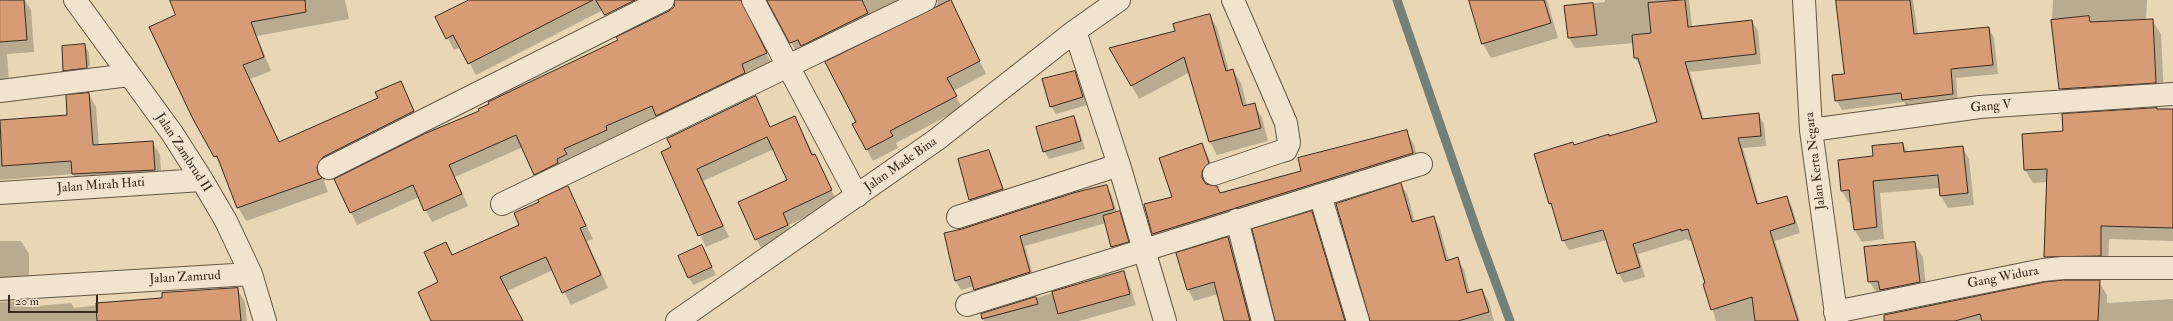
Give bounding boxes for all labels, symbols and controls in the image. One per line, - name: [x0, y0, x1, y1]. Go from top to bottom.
- street label: Gang V: [1970, 97, 2012, 117]
- street label: Jalan Zambrud II: [152, 111, 214, 195]
- street label: Jalan Kerta Negara: [1802, 111, 1830, 211]
- street label: Jalan Made Bina: [862, 134, 940, 196]
- street label: Jalan Mirah Hati: [57, 175, 145, 197]
- street label: Gang Widura: [1966, 263, 2040, 293]
- street label: Jalan Zamrud: [149, 268, 221, 288]
- scale bar: [10, 287, 100, 313]
- text: 20 m: [15, 294, 39, 309]

